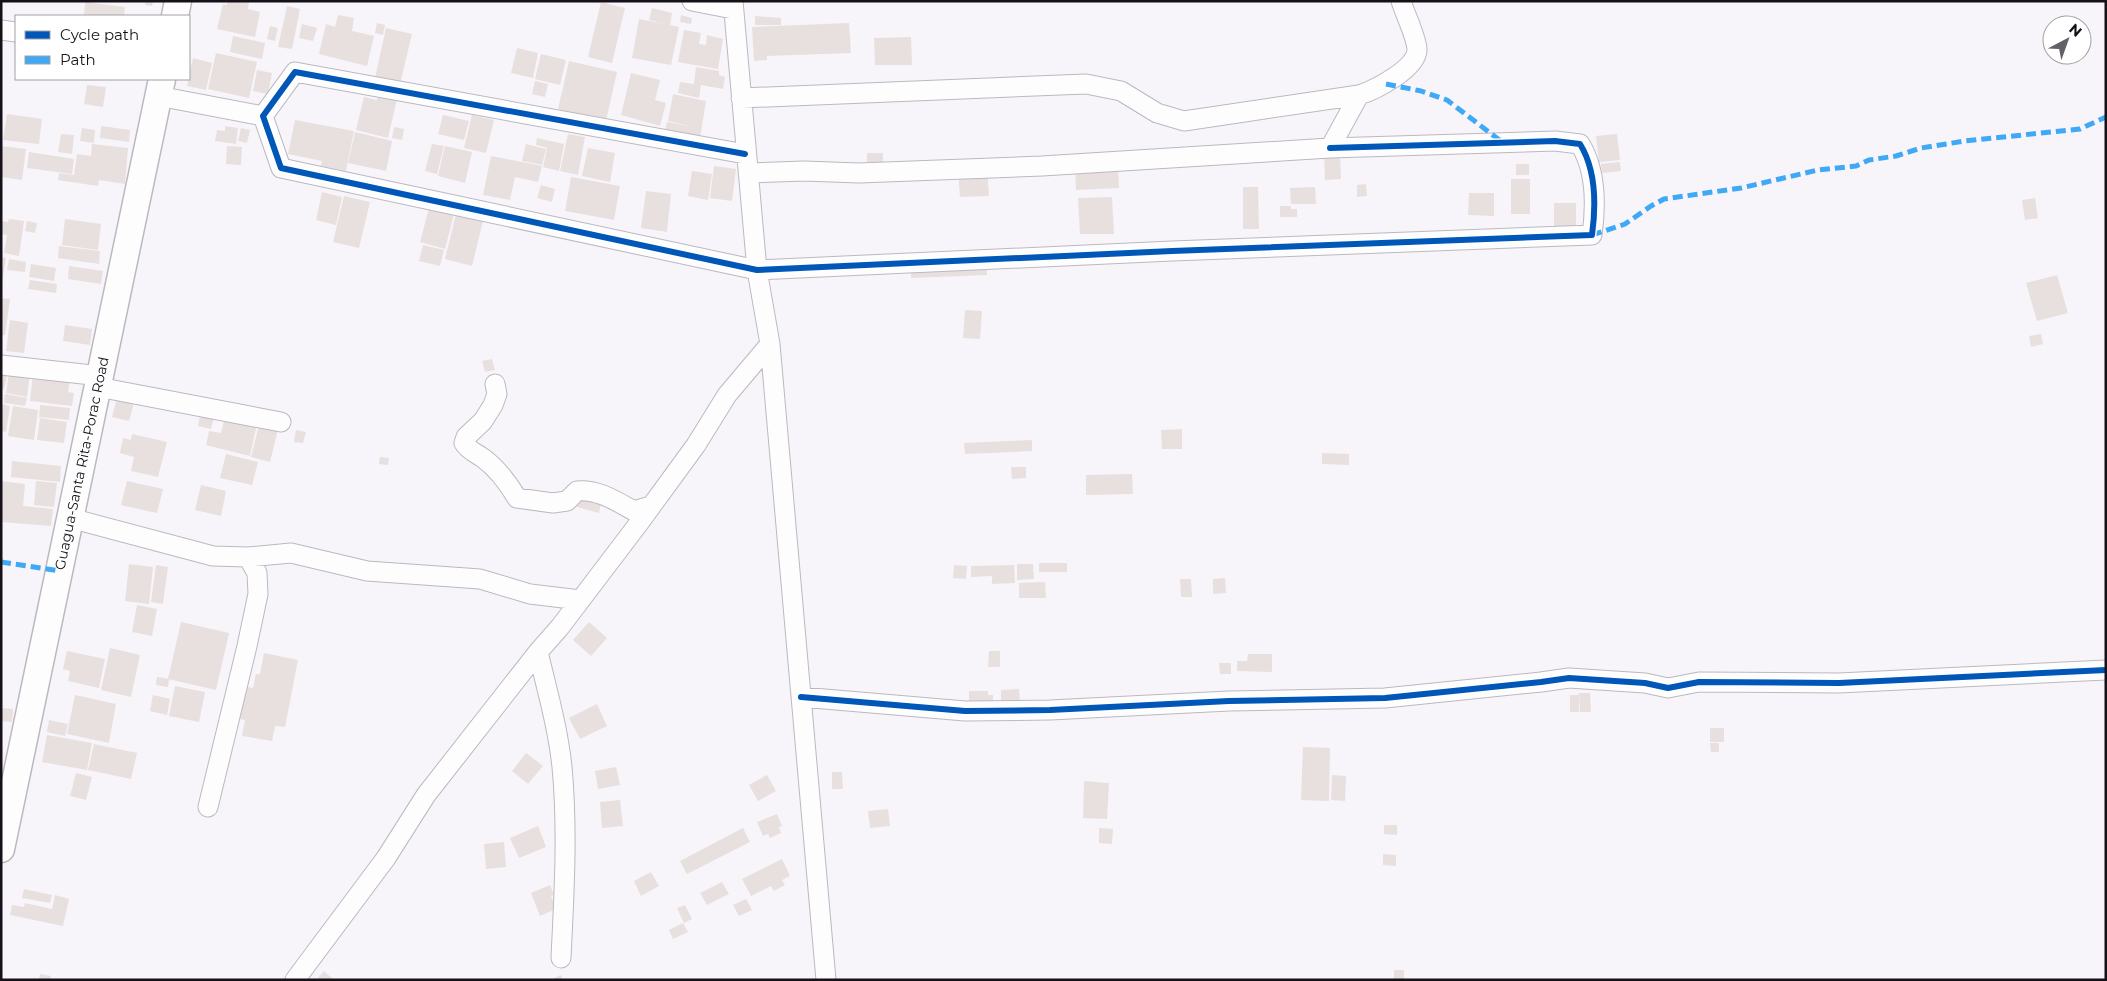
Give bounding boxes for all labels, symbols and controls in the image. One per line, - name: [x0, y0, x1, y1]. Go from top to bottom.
- legend: [15, 15, 190, 80]
- north arrow: [2042, 15, 2092, 65]
- text: N: [2065, 20, 2086, 41]
- text: Cycle path: [60, 25, 139, 44]
- text: Path: [60, 50, 96, 69]
- street label: Guagua-Santa Rita-Porac Road: [51, 355, 113, 572]

